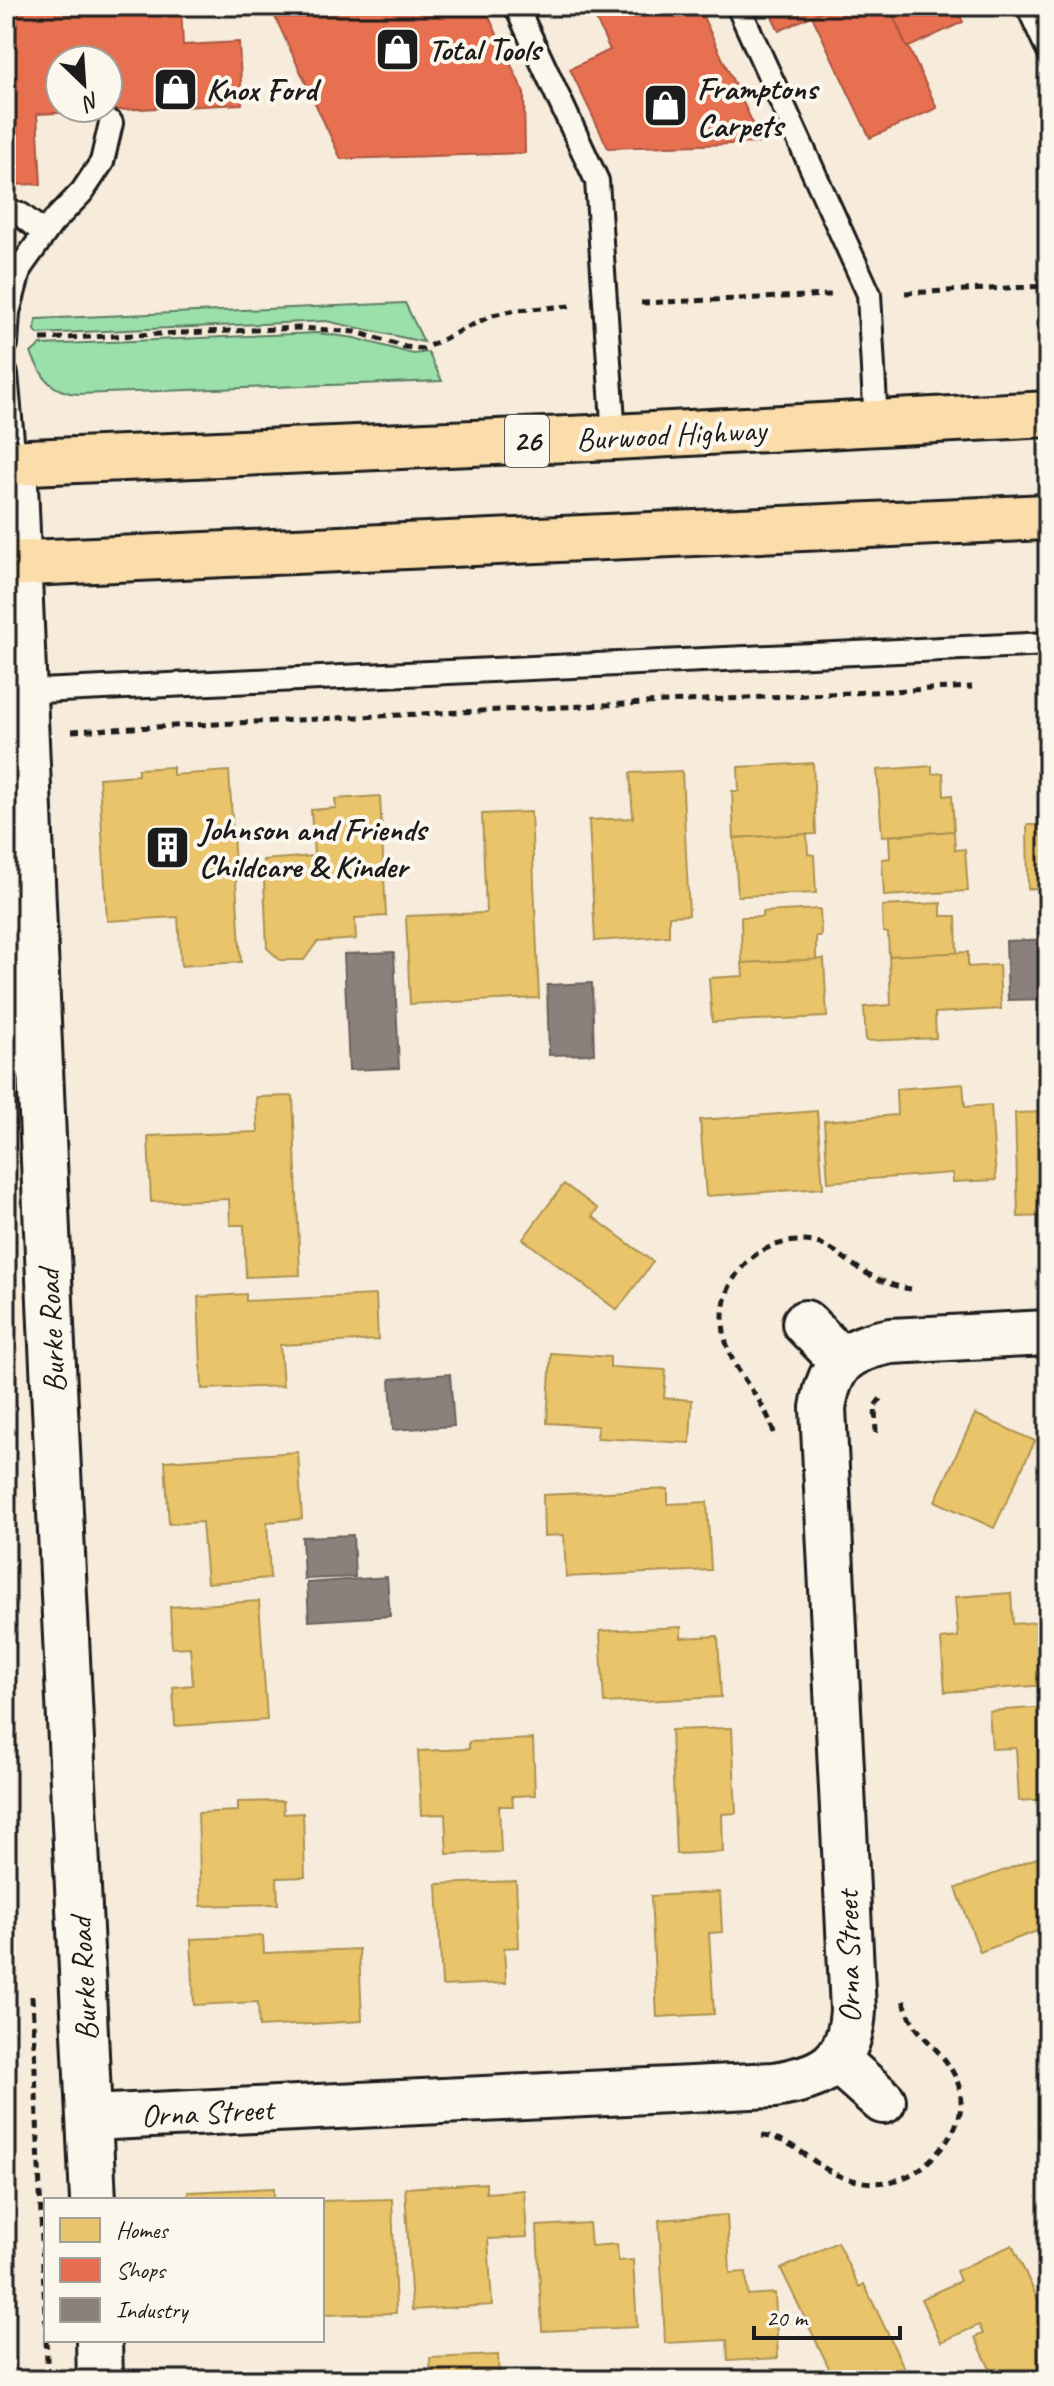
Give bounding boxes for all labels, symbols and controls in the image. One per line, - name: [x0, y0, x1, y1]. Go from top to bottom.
- shop icon: Total Tools: [373, 25, 421, 73]
- place label: Total Tools: [428, 29, 543, 70]
- north arrow: [44, 44, 124, 124]
- shop icon: Knox Ford: [151, 65, 199, 113]
- place label: Framptons Carpets: [697, 68, 820, 146]
- place label: Knox Ford: [206, 69, 322, 110]
- shop icon: Framptons Carpets: [642, 82, 690, 130]
- text: N: [77, 86, 104, 118]
- street label: Burwood Highway: [575, 409, 770, 460]
- road number: 26: [505, 415, 549, 467]
- place label: Johnson and Friends Childcare & Kinder: [197, 809, 429, 887]
- building icon: Johnson and Friends Childcare & Kinder: [144, 823, 192, 871]
- street label: Burke Road: [28, 1264, 75, 1394]
- street label: Orna Street: [827, 1887, 870, 2024]
- street label: Burke Road: [60, 1912, 107, 2042]
- street label: Orna Street: [140, 2088, 278, 2136]
- legend: [44, 2198, 324, 2342]
- text: Homes: [116, 2215, 169, 2245]
- text: Shops: [116, 2255, 167, 2285]
- scale bar: [754, 2290, 900, 2340]
- text: Industry: [116, 2295, 189, 2325]
- text: 20 m: [766, 2303, 809, 2333]

